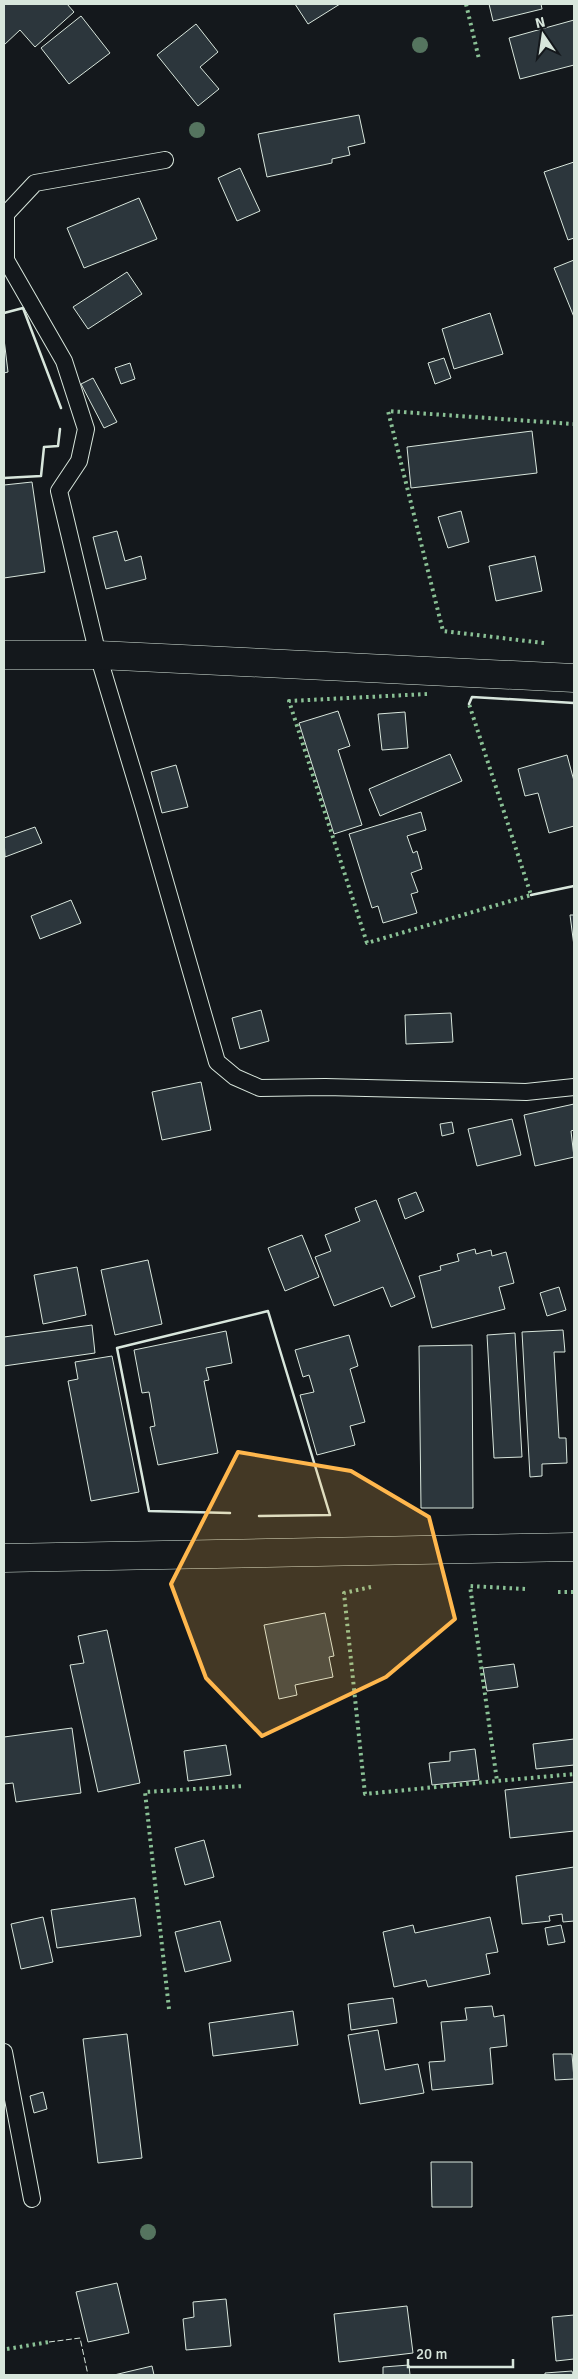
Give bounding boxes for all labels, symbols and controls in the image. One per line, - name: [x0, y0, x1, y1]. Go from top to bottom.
- north arrow: [518, 10, 568, 60]
- text: N: [534, 13, 547, 32]
- scale bar: [408, 2336, 513, 2368]
- text: 20 m: [416, 2345, 447, 2363]

